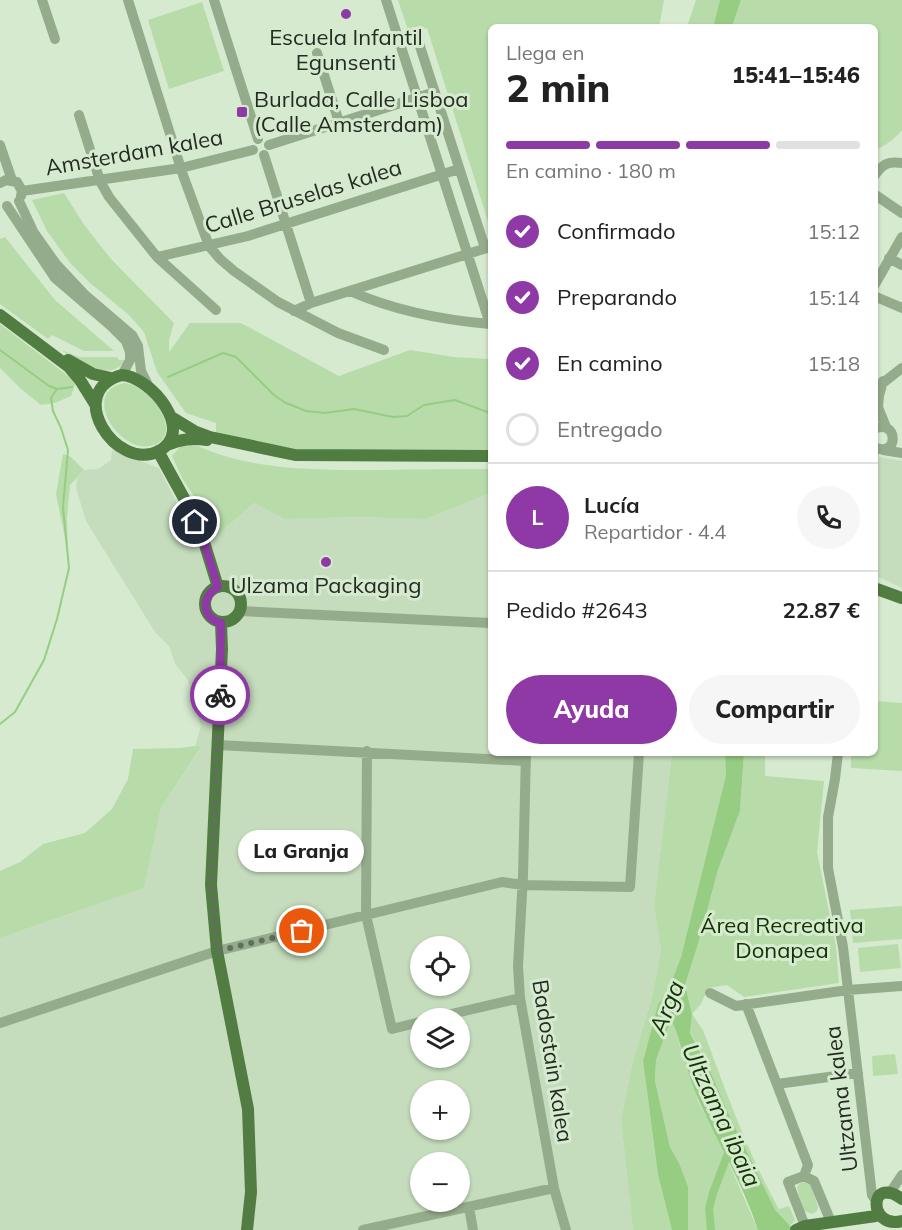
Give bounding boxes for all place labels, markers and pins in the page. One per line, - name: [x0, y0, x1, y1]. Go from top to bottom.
- marker: Escuela Infantil Egunsenti: [339, 7, 353, 21]
- place label: Escuela Infantil Egunsenti: [269, 23, 423, 76]
- place label: Burlada, Calle Lisboa (Calle Amsterdam): [254, 85, 468, 138]
- marker: Burlada, Calle Lisboa (Calle Amsterdam): [235, 105, 249, 119]
- pin: [169, 496, 220, 547]
- marker: Ulzama Packaging: [319, 555, 333, 569]
- place label: Ulzama Packaging: [230, 571, 422, 599]
- callout: La Granja: [239, 829, 365, 871]
- pin: [276, 905, 327, 956]

